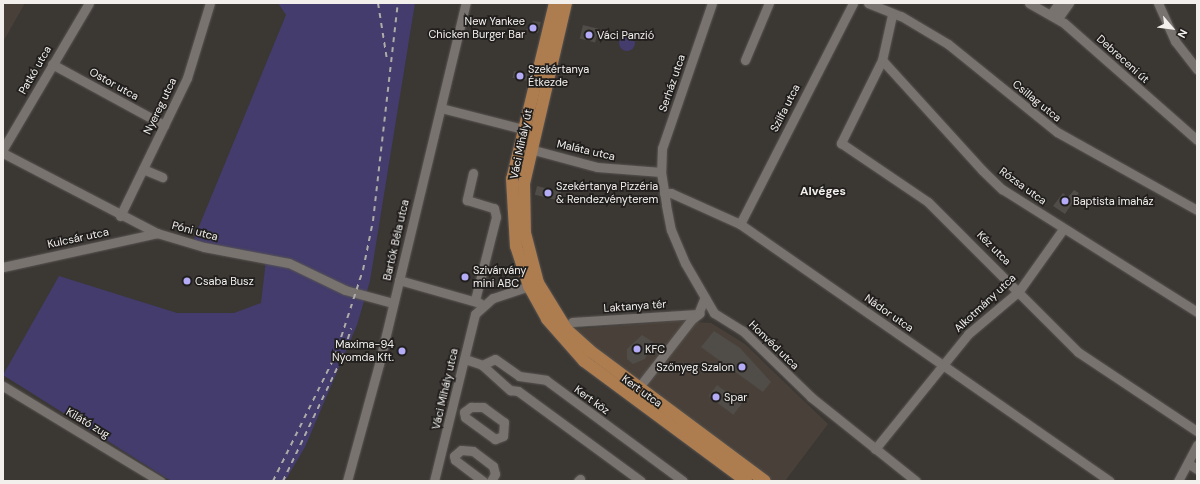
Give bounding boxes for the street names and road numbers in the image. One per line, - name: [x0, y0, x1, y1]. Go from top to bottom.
- street label: Debreceni út: [1094, 32, 1152, 86]
- street label: Patkó utca: [16, 43, 54, 97]
- street label: Serház utca: [656, 53, 688, 113]
- street label: Ostor utca: [87, 65, 141, 103]
- street label: Nyereg utca: [141, 76, 179, 136]
- street label: Csillag utca: [1010, 77, 1064, 125]
- street label: Szilfa utca: [767, 82, 803, 134]
- street label: Váci Mihály út: [507, 108, 535, 180]
- street label: Maláta utca: [556, 137, 616, 163]
- street label: Rózsa utca: [997, 165, 1049, 207]
- street label: Bartók Béla utca: [380, 198, 412, 282]
- street label: Póni utca: [170, 219, 220, 243]
- street label: Kulcsár utca: [46, 225, 110, 251]
- street label: Kéz utca: [974, 228, 1014, 268]
- street label: Alkotmány utca: [952, 271, 1018, 335]
- street label: Nádor utca: [862, 291, 916, 335]
- street label: Laktanya tér: [603, 297, 667, 315]
- street label: Honvéd utca: [746, 318, 802, 372]
- street label: Váci Mihály utca: [429, 347, 461, 431]
- street label: Kert utca: [619, 372, 665, 410]
- street label: Kert köz: [572, 383, 612, 417]
- street label: Kilátó zug: [64, 405, 112, 441]

